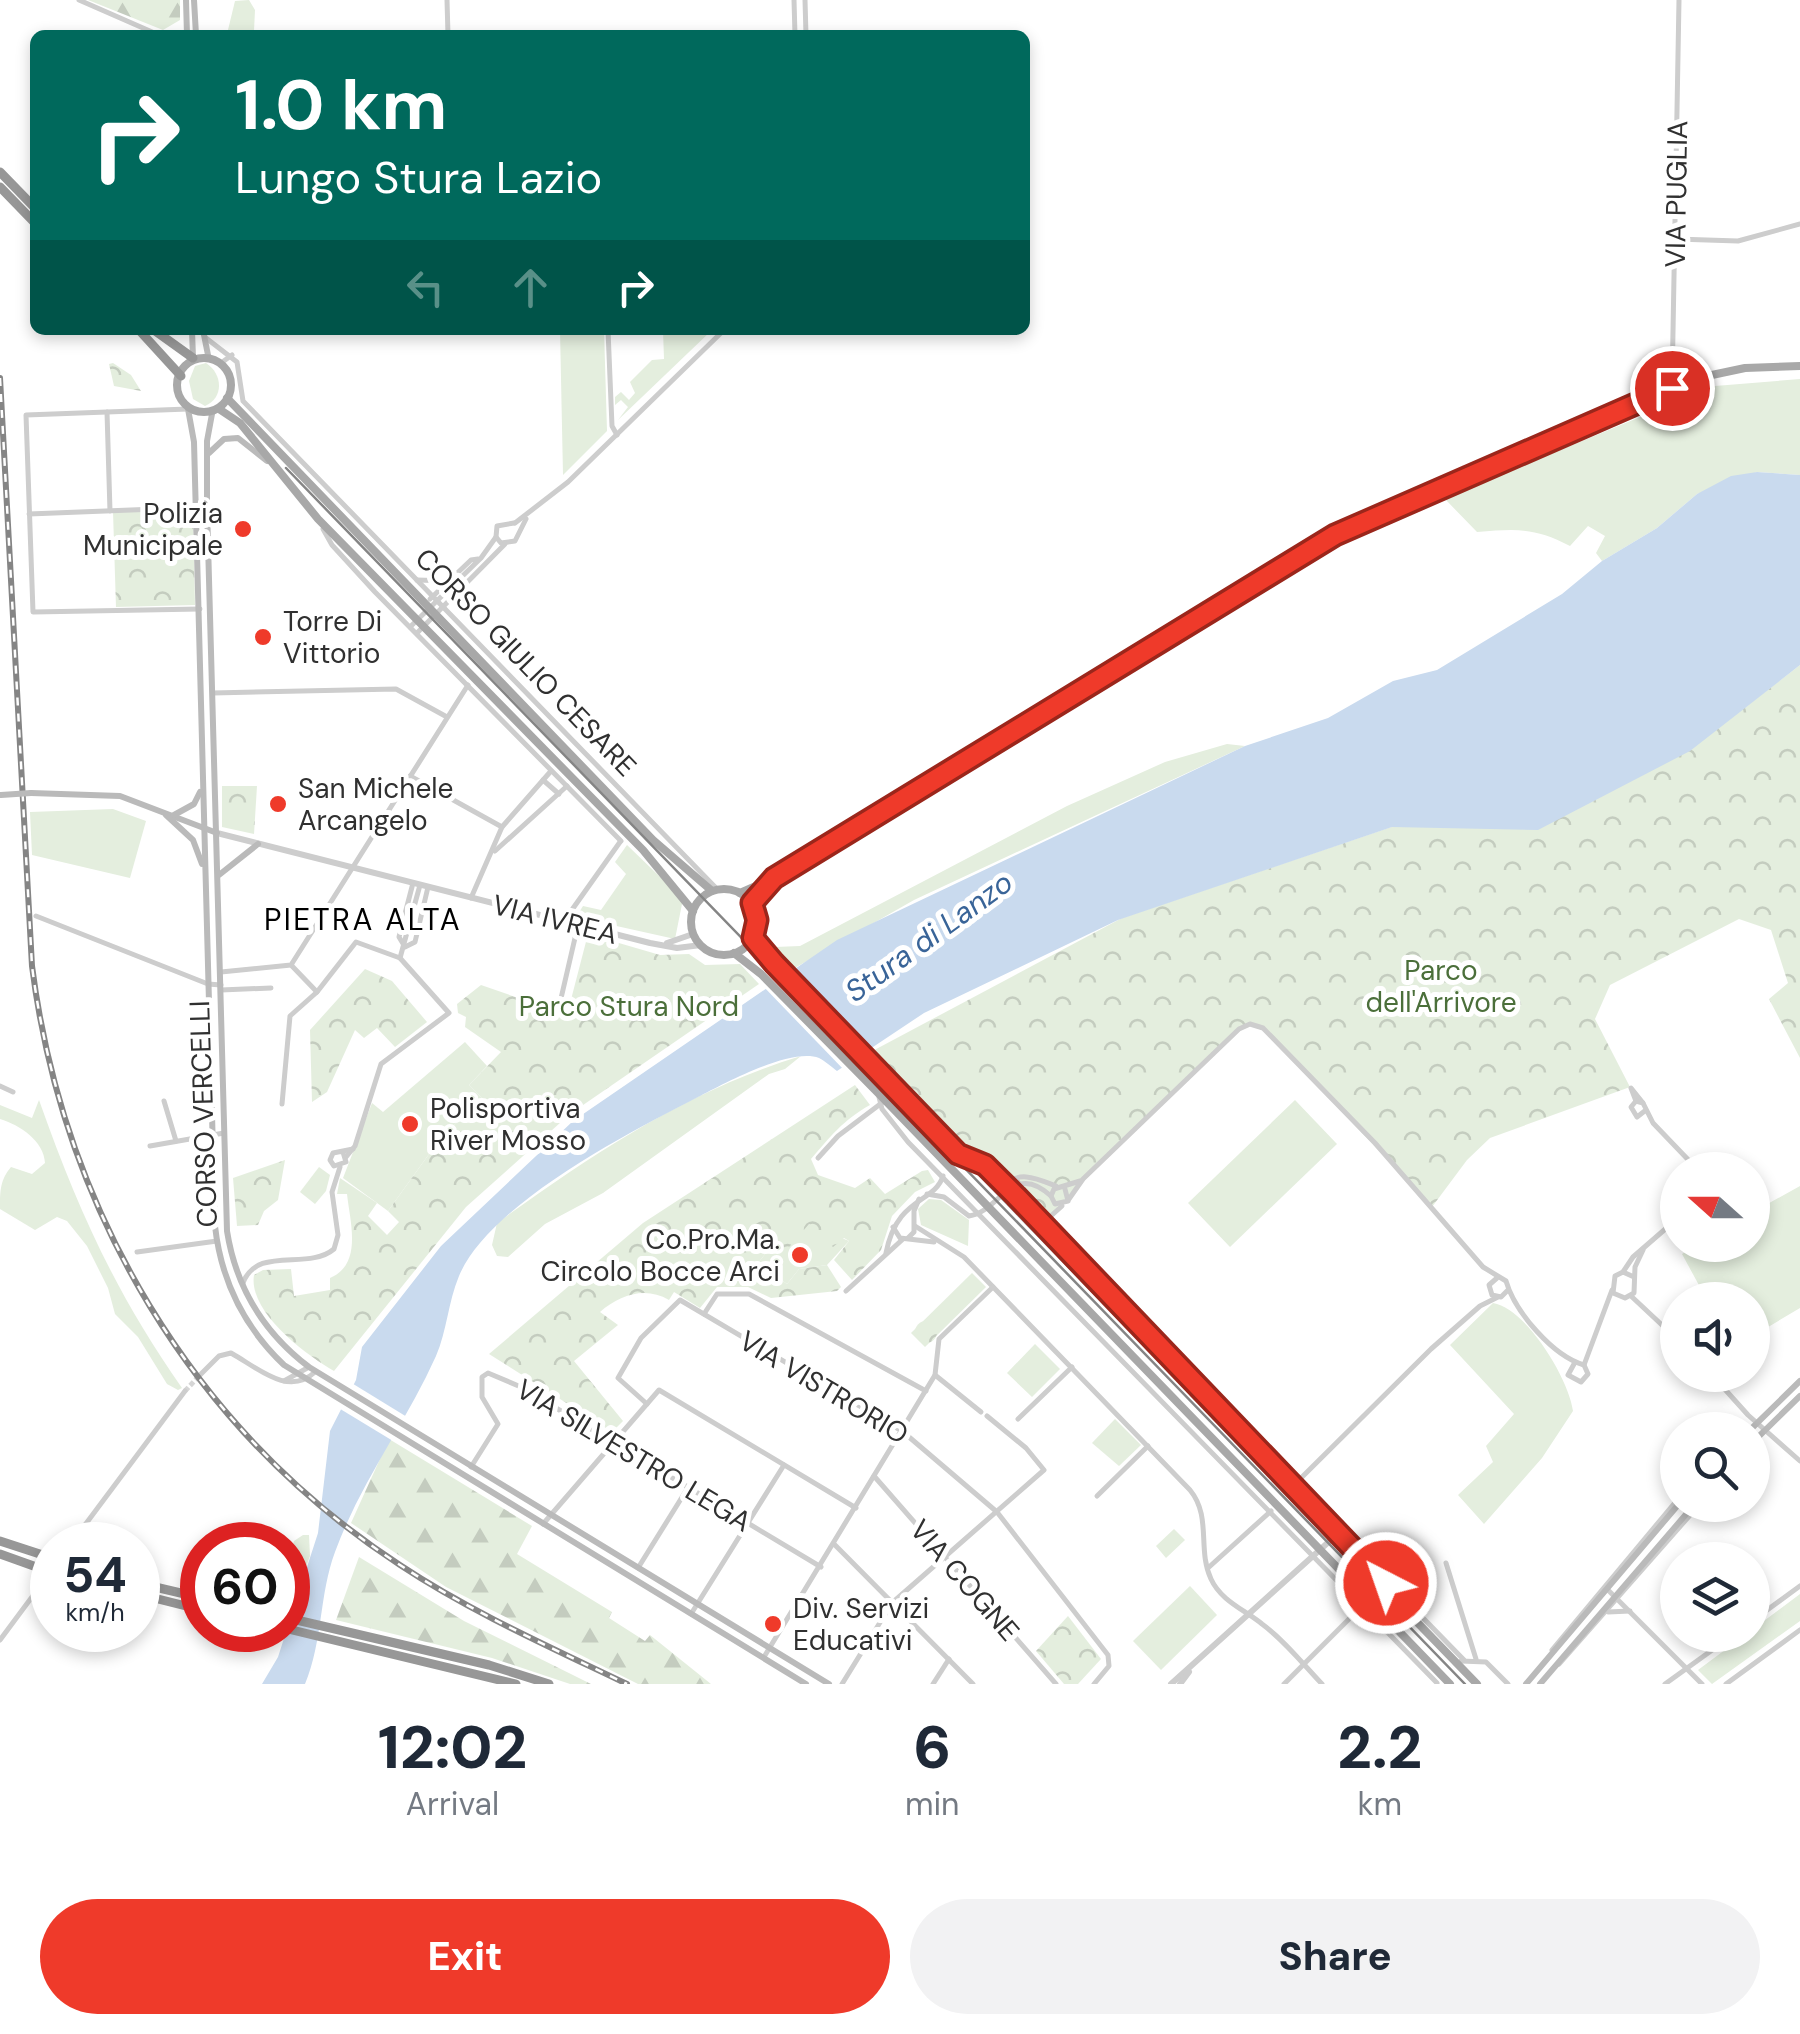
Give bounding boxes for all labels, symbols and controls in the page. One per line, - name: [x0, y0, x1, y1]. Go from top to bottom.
- text: 1.0 km: [235, 60, 447, 151]
- icon: right: [70, 70, 200, 200]
- street label: VIA PUGLIA: [1657, 120, 1696, 268]
- text: Lungo Stura Lazio: [235, 148, 602, 207]
- icon: left: [398, 260, 453, 315]
- icon: ahead: [503, 260, 558, 315]
- icon: right: [608, 260, 663, 315]
- pin: [1630, 346, 1715, 431]
- icon: arrive: [1645, 361, 1700, 416]
- place label: Polizia Municipale: [83, 495, 223, 564]
- marker: Polizia Municipale: [232, 518, 254, 540]
- street label: CORSO GIULIO CESARE: [407, 540, 644, 784]
- place label: Torre Di Vittorio: [283, 603, 382, 672]
- marker: Torre Di Vittorio: [252, 626, 274, 648]
- place label: San Michele Arcangelo: [298, 770, 453, 839]
- marker: San Michele Arcangelo: [267, 793, 289, 815]
- water label: Stura di Lanzo: [837, 863, 1020, 1011]
- street label: VIA IVREA: [488, 886, 621, 953]
- district label: PIETRA ALTA: [264, 900, 462, 939]
- park label: Parco dell'Arrivore: [1365, 952, 1517, 1021]
- park label: Parco Stura Nord: [519, 988, 739, 1025]
- street label: CORSO VERCELLI: [181, 1000, 226, 1228]
- place label: Polisportiva River Mosso: [430, 1090, 586, 1159]
- marker: Polisportiva River Mosso: [399, 1113, 421, 1135]
- north arrow: [1660, 1152, 1770, 1262]
- map controls: [1660, 1152, 1770, 1652]
- place label: Co.Pro.Ma. Circolo Bocce Arci: [540, 1221, 780, 1290]
- marker: Co.Pro.Ma. Circolo Bocce Arci: [789, 1244, 811, 1266]
- button: sound: [1660, 1282, 1770, 1392]
- street label: VIA VISTRORIO: [732, 1322, 915, 1453]
- street label: VIA SILVESTRO LEGA: [509, 1371, 758, 1540]
- button: search: [1660, 1412, 1770, 1522]
- street label: VIA COGNE: [902, 1512, 1028, 1649]
- speed limit sign: 60: [180, 1522, 310, 1652]
- position arrow: [1334, 1531, 1438, 1635]
- text: 54: [63, 1542, 127, 1608]
- button: layers: [1660, 1542, 1770, 1652]
- place label: Div. Servizi Educativi: [793, 1590, 929, 1659]
- text: km/h: [65, 1596, 125, 1629]
- marker: Div. Servizi Educativi: [762, 1613, 784, 1635]
- text: 12:02: [378, 1708, 527, 1787]
- text: 6: [913, 1708, 951, 1787]
- text: 2.2: [1337, 1708, 1422, 1787]
- text: Arrival: [406, 1783, 499, 1825]
- text: min: [905, 1783, 959, 1825]
- text: km: [1357, 1783, 1402, 1825]
- button: Exit: [40, 1899, 890, 2014]
- button: Share: [910, 1899, 1760, 2014]

